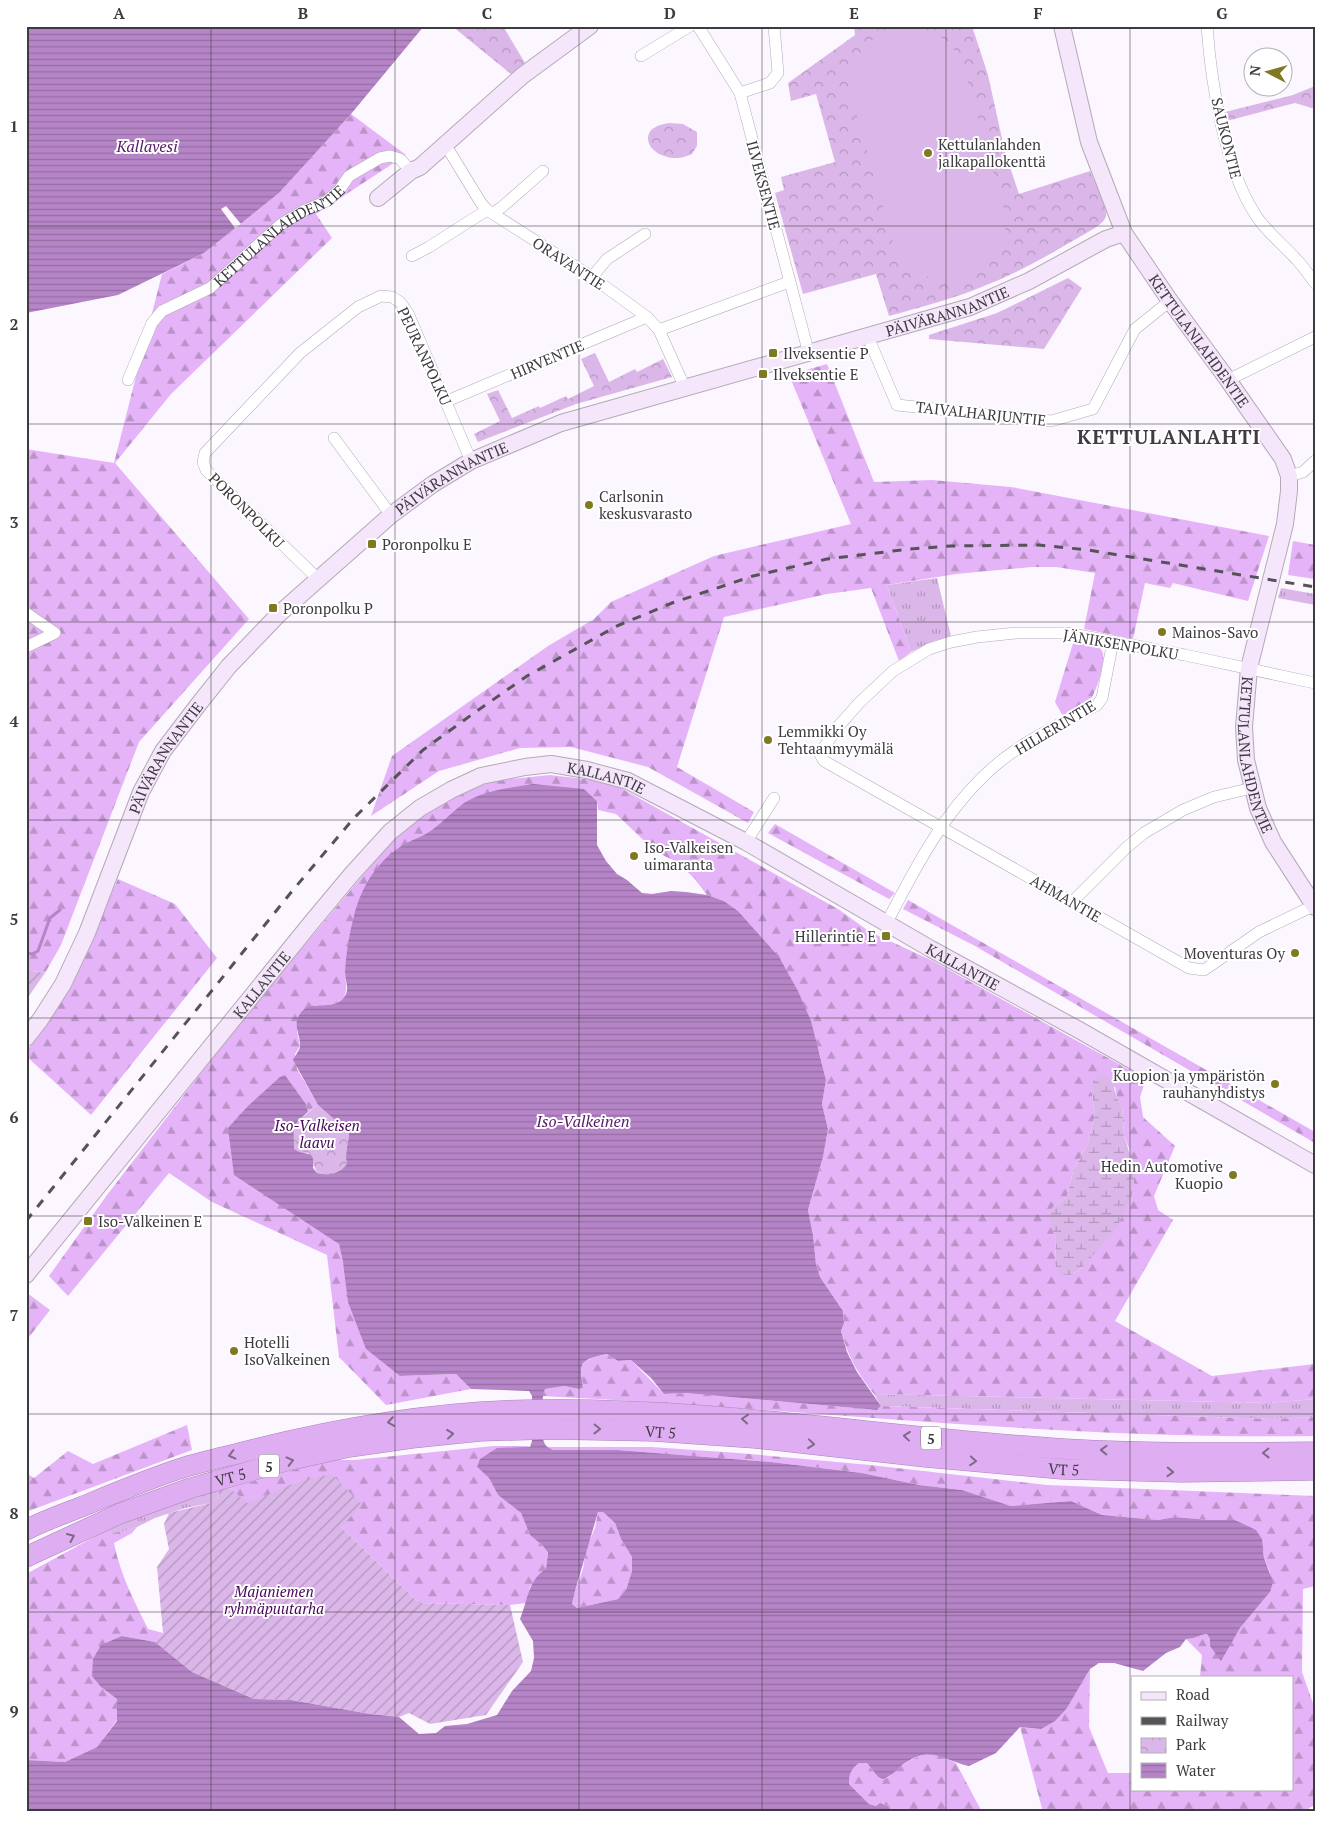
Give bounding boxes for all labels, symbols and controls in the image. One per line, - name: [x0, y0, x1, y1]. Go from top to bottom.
- text: A: [113, 2, 125, 24]
- text: B: [298, 2, 308, 24]
- text: C: [482, 2, 492, 24]
- text: D: [664, 2, 676, 24]
- text: E: [849, 2, 859, 24]
- text: F: [1033, 2, 1043, 24]
- text: G: [1216, 2, 1228, 24]
- north arrow: [1244, 48, 1294, 98]
- text: N: [1245, 64, 1265, 77]
- street label: SAUKONTIE: [1207, 95, 1247, 181]
- text: 1: [9, 115, 19, 137]
- place label: Kettulanlahden jalkapallokenttä: [938, 134, 1046, 171]
- water label: Kallavesi: [115, 135, 178, 157]
- street label: ILVEKSENTIE: [742, 138, 786, 232]
- marker: Kettulanlahden jalkapallokenttä: [922, 147, 934, 159]
- street label: KETTULANLAHDENTIE: [209, 180, 349, 290]
- street label: ORAVANTIE: [529, 232, 609, 294]
- street label: KETTULANLAHDENTIE: [1145, 270, 1254, 411]
- street label: PÄIVÄRANNANTIE: [883, 281, 1012, 340]
- street label: PEURANPOLKU: [393, 304, 457, 408]
- text: 2: [9, 313, 19, 335]
- street label: HIRVENTIE: [507, 335, 587, 383]
- place label: Ilveksentie P: [783, 343, 869, 363]
- marker: Ilveksentie P: [767, 347, 779, 359]
- place label: Ilveksentie E: [773, 364, 858, 384]
- marker: Ilveksentie E: [757, 368, 769, 380]
- street label: TAIVALHARJUNTIE: [915, 396, 1047, 430]
- district label: KETTULANLAHTI: [1077, 423, 1261, 450]
- street label: PÄIVÄRANNANTIE: [391, 437, 511, 519]
- street label: PORONPOLKU: [205, 468, 289, 552]
- place label: Carlsonin keskusvarasto: [599, 486, 692, 523]
- marker: Carlsonin keskusvarasto: [583, 499, 595, 511]
- text: 3: [9, 511, 19, 533]
- place label: Poronpolku E: [382, 534, 472, 554]
- marker: Poronpolku E: [366, 538, 378, 550]
- place label: Poronpolku P: [283, 598, 373, 618]
- marker: Poronpolku P: [267, 602, 279, 614]
- place label: Mainos-Savo: [1172, 622, 1258, 642]
- street label: JÄNIKSENPOLKU: [1062, 624, 1180, 664]
- marker: Mainos-Savo: [1156, 626, 1168, 638]
- street label: KETTULANLAHDENTIE: [1234, 676, 1278, 836]
- street label: HILLERINTIE: [1011, 695, 1099, 759]
- street label: PÄIVÄRANNANTIE: [124, 697, 207, 816]
- text: 4: [9, 710, 19, 732]
- place label: Lemmikki Oy Tehtaanmyymälä: [778, 721, 894, 758]
- marker: Lemmikki Oy Tehtaanmyymälä: [762, 734, 774, 746]
- street label: KALLANTIE: [566, 757, 649, 798]
- place label: Iso-Valkeisen uimaranta: [644, 837, 733, 874]
- marker: Iso-Valkeisen uimaranta: [628, 850, 640, 862]
- street label: AHMANTIE: [1027, 870, 1105, 926]
- text: 5: [9, 908, 19, 930]
- place label: Hillerintie E: [795, 926, 876, 946]
- marker: Hillerintie E: [880, 930, 892, 942]
- street label: KALLANTIE: [923, 938, 1003, 995]
- place label: Moventuras Oy: [1184, 943, 1285, 963]
- street label: KALLANTIE: [228, 947, 294, 1022]
- marker: Moventuras Oy: [1289, 947, 1301, 959]
- place label: Kuopion ja ympäristön rauhanyhdistys: [1113, 1065, 1265, 1102]
- marker: Kuopion ja ympäristön rauhanyhdistys: [1269, 1078, 1281, 1090]
- text: 6: [9, 1106, 19, 1128]
- water label: Iso-Valkeinen: [535, 1110, 630, 1132]
- park label: Iso-Valkeisen laavu: [273, 1115, 360, 1152]
- place label: Hedin Automotive Kuopio: [1101, 1156, 1223, 1193]
- marker: Hedin Automotive Kuopio: [1227, 1169, 1239, 1181]
- place label: Iso-Valkeinen E: [98, 1211, 202, 1231]
- marker: Iso-Valkeinen E: [82, 1215, 94, 1227]
- text: 7: [9, 1304, 19, 1326]
- place label: Hotelli IsoValkeinen: [244, 1332, 330, 1369]
- marker: Hotelli IsoValkeinen: [228, 1345, 240, 1357]
- one-way arrow: [741, 1414, 749, 1425]
- one-way arrow: [386, 1416, 394, 1427]
- street label: VT 5: [645, 1421, 677, 1443]
- one-way arrow: [593, 1424, 601, 1435]
- road number: 5: [921, 1426, 941, 1450]
- one-way arrow: [446, 1429, 454, 1440]
- one-way arrow: [902, 1431, 910, 1442]
- one-way arrow: [808, 1438, 816, 1449]
- one-way arrow: [1099, 1445, 1107, 1456]
- one-way arrow: [1262, 1448, 1270, 1458]
- one-way arrow: [227, 1449, 236, 1460]
- road number: 5: [259, 1454, 279, 1478]
- one-way arrow: [969, 1455, 977, 1466]
- one-way arrow: [285, 1456, 293, 1466]
- street label: VT 5: [1047, 1458, 1080, 1479]
- street label: VT 5: [213, 1463, 248, 1491]
- one-way arrow: [1166, 1466, 1174, 1477]
- text: 8: [9, 1502, 19, 1524]
- one-way arrow: [66, 1533, 75, 1544]
- park label: Majaniemen ryhmäpuutarha: [224, 1581, 324, 1618]
- legend: [1131, 1676, 1294, 1790]
- text: Road: [1176, 1684, 1209, 1704]
- text: 9: [9, 1700, 19, 1722]
- text: Railway: [1176, 1710, 1229, 1730]
- text: Park: [1176, 1734, 1206, 1754]
- text: Water: [1176, 1760, 1216, 1780]

